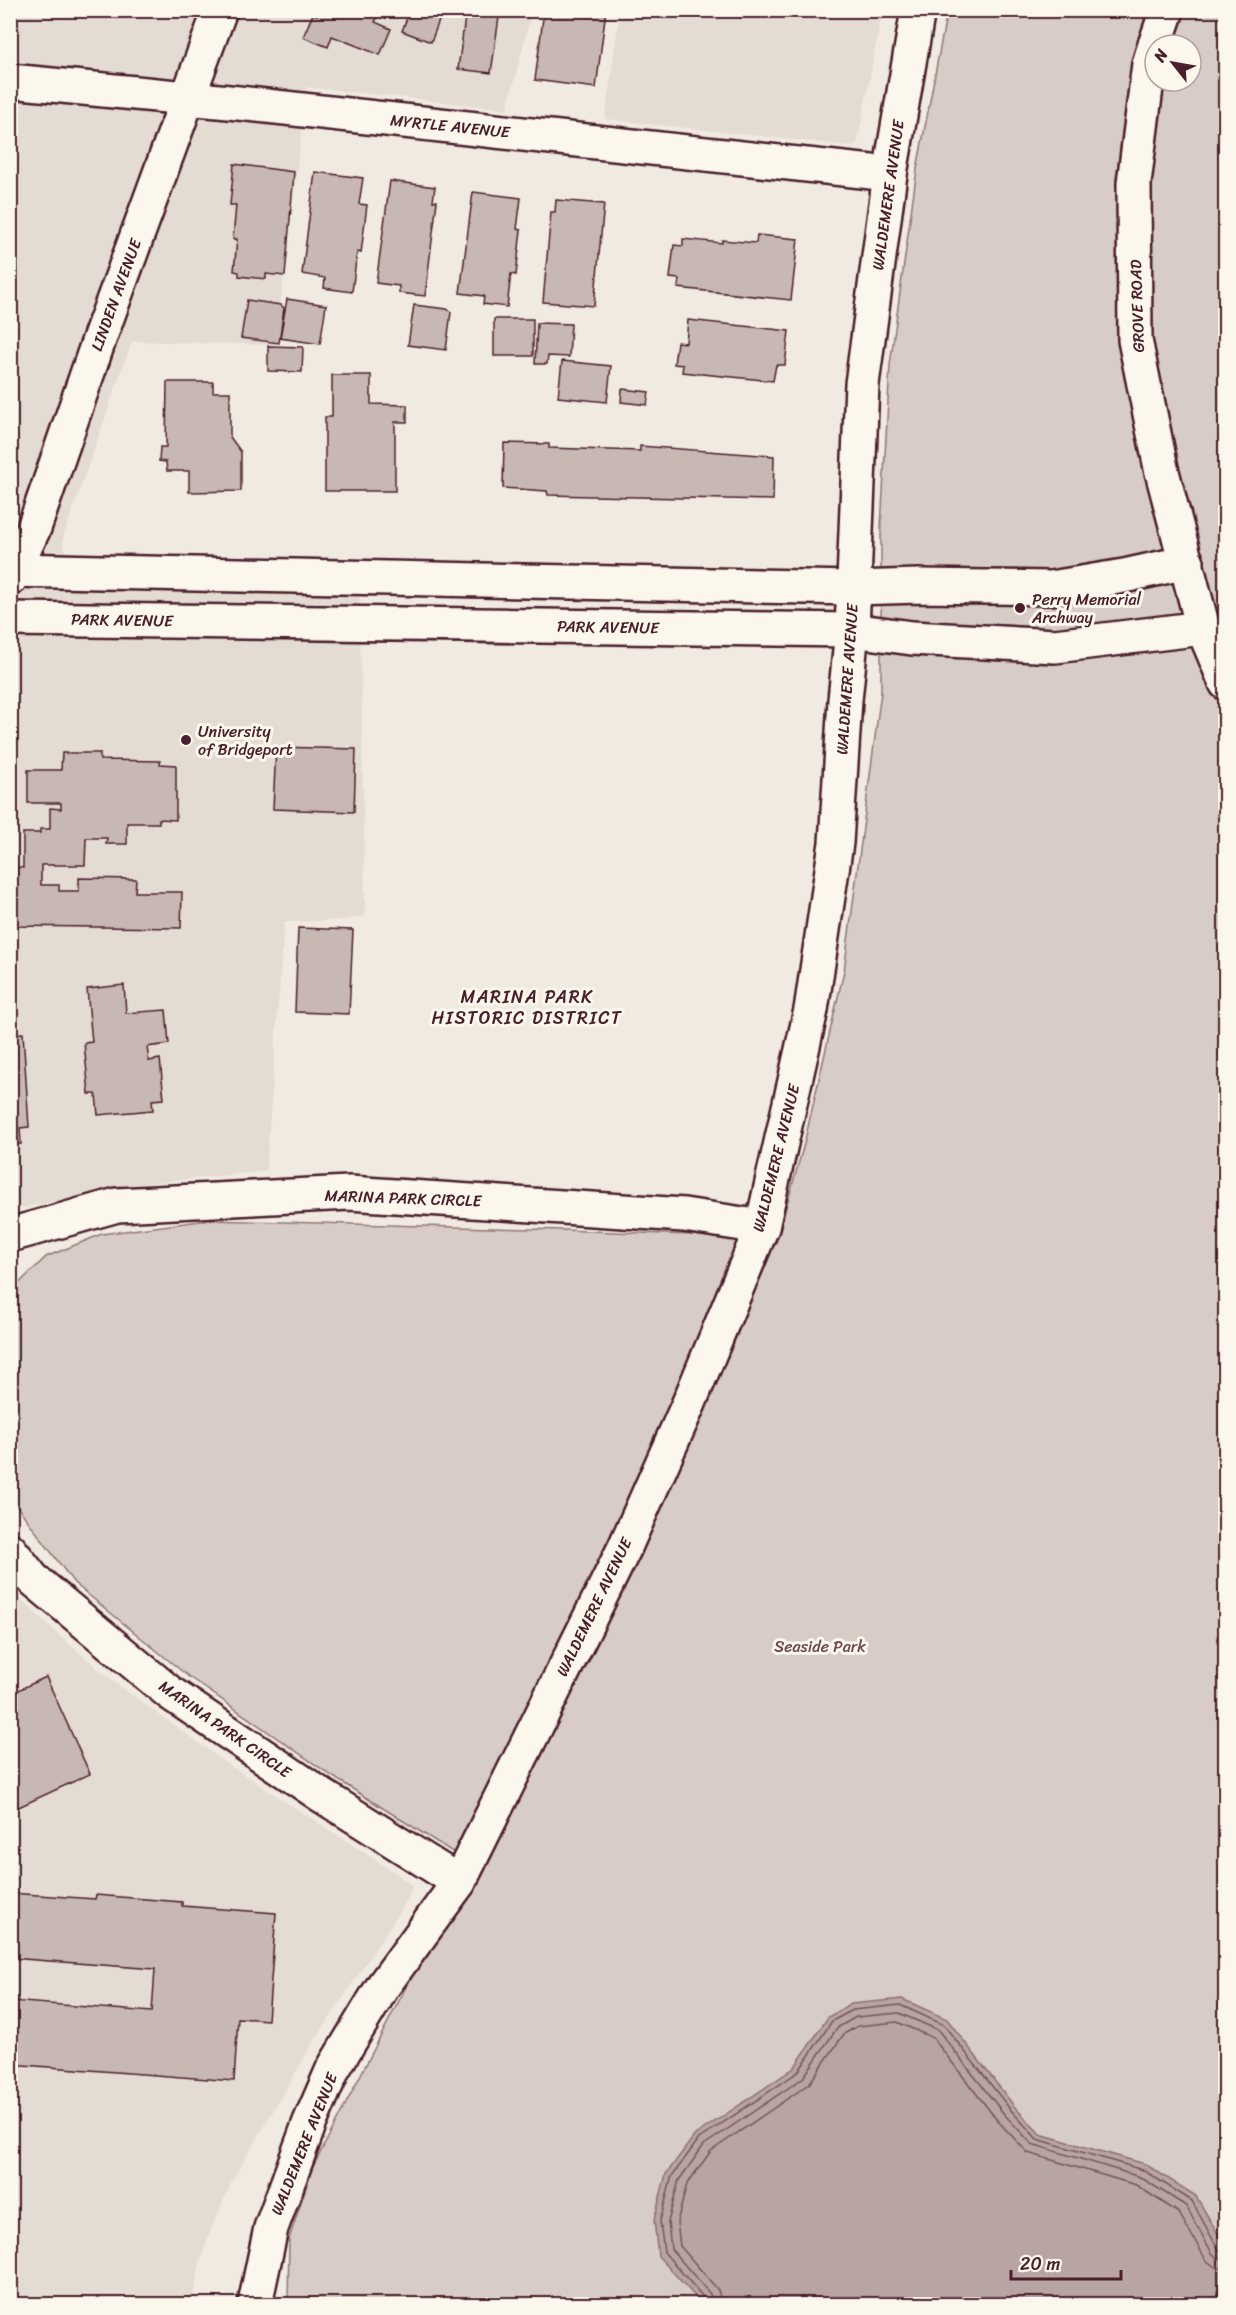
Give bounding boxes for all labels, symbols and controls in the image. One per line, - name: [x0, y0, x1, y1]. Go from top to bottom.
- north arrow: [1143, 33, 1203, 93]
- text: N: [1145, 43, 1176, 69]
- street label: MYRTLE AVENUE: [389, 105, 512, 147]
- street label: WALDEMERE AVENUE: [863, 117, 913, 272]
- street label: LINDEN AVENUE: [82, 234, 150, 355]
- street label: GROVE ROAD: [1121, 259, 1153, 353]
- place label: Perry Memorial Archway: [1031, 585, 1142, 632]
- street label: WALDEMERE AVENUE: [827, 601, 867, 756]
- marker: Perry Memorial Archway: [1013, 601, 1027, 615]
- street label: PARK AVENUE: [71, 605, 174, 635]
- street label: PARK AVENUE: [557, 612, 660, 642]
- place label: University of Bridgeport: [198, 717, 293, 764]
- marker: University of Bridgeport: [179, 733, 193, 747]
- district label: MARINA PARK HISTORIC DISTRICT: [432, 981, 622, 1034]
- street label: WALDEMERE AVENUE: [744, 1080, 809, 1235]
- street label: MARINA PARK CIRCLE: [324, 1181, 483, 1215]
- street label: WALDEMERE AVENUE: [548, 1532, 641, 1681]
- park label: Seaside Park: [774, 1632, 866, 1661]
- street label: MARINA PARK CIRCLE: [152, 1672, 298, 1786]
- street label: WALDEMERE AVENUE: [262, 2067, 346, 2220]
- scale bar: [1011, 2243, 1120, 2281]
- text: 20 m: [1020, 2248, 1060, 2280]

